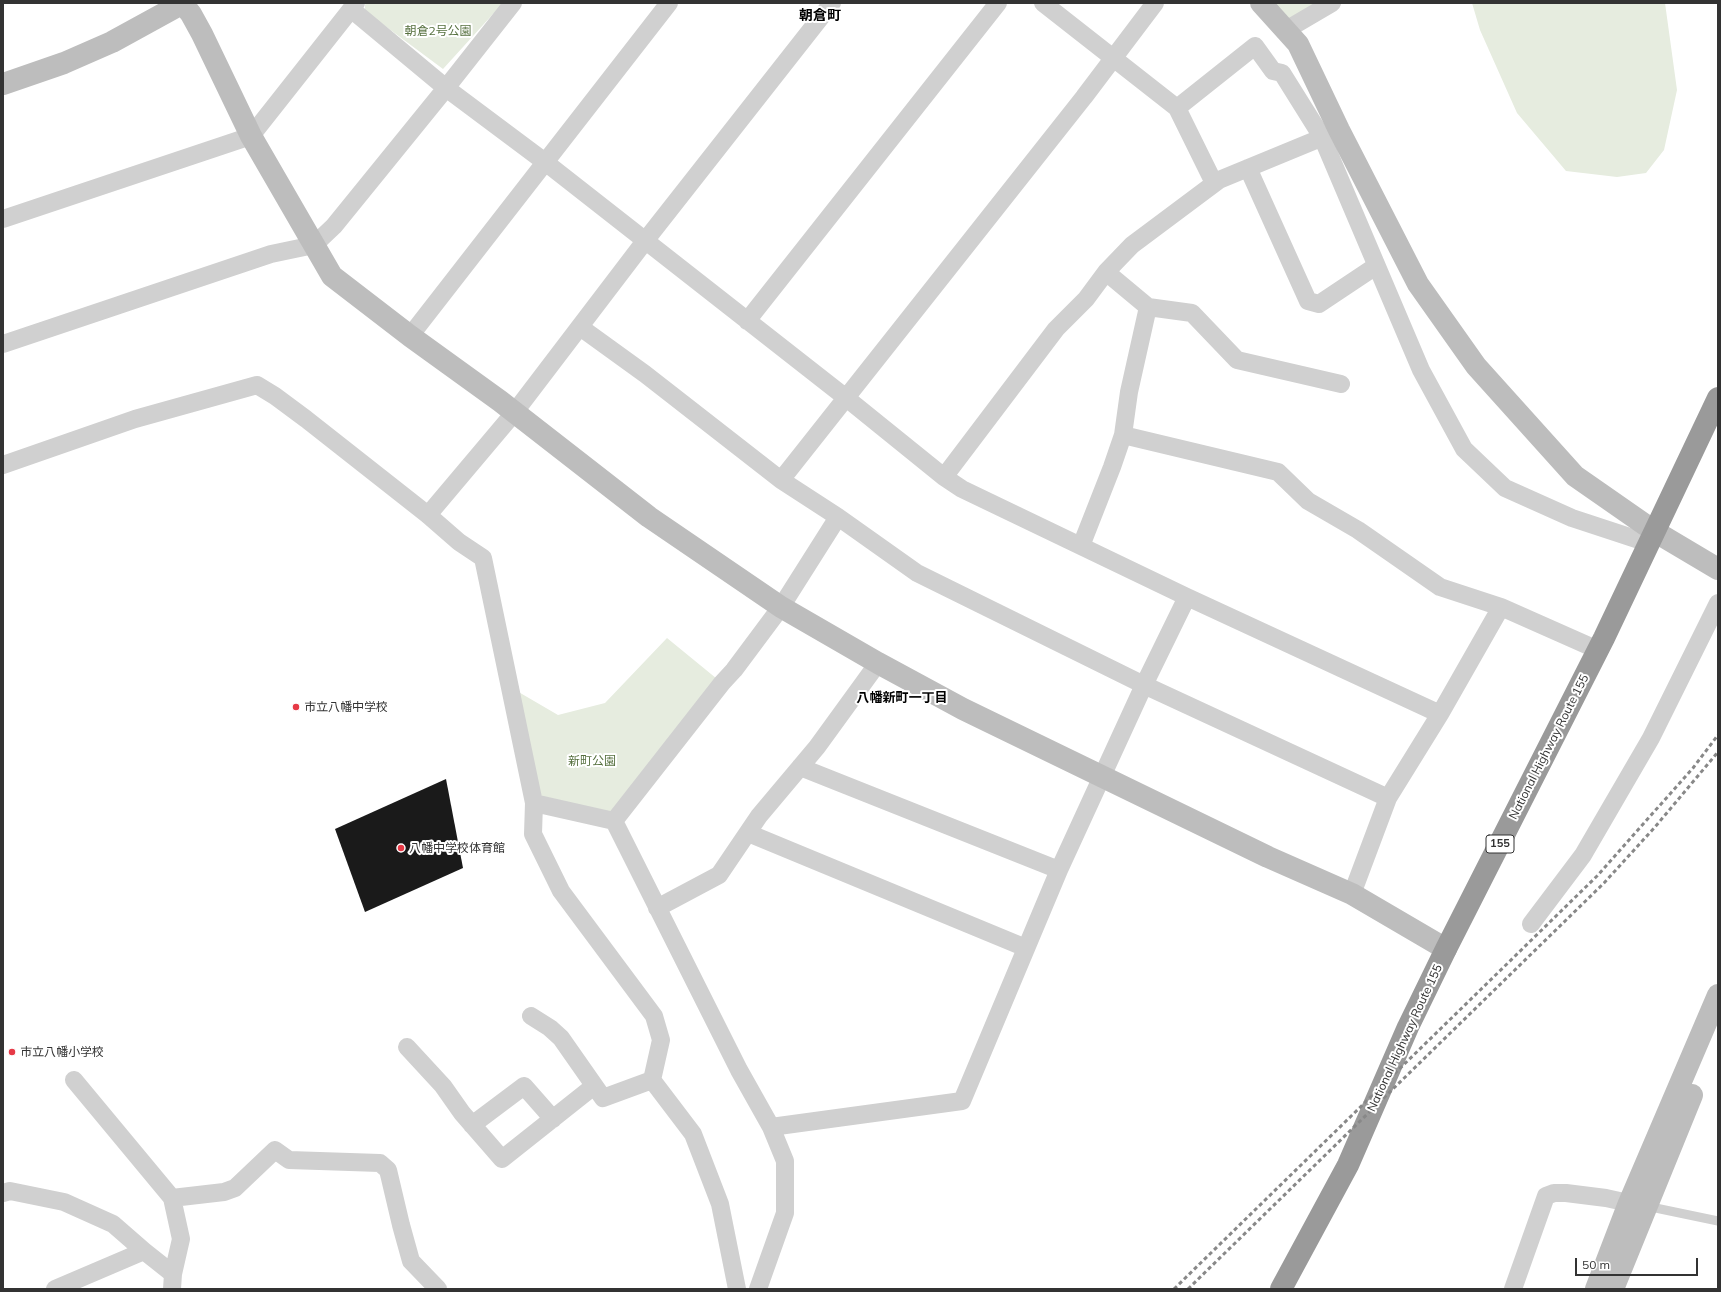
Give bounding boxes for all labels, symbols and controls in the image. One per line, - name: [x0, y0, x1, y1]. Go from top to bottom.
- district label: 朝倉町: [799, 8, 841, 24]
- park label: 朝倉2号公園: [404, 24, 472, 38]
- street label: National Highway Route 155: [1506, 672, 1592, 822]
- district label: 八幡新町一丁目: [857, 690, 947, 706]
- place label: 市立八幡中学校: [304, 700, 388, 714]
- marker: 市立八幡中学校: [291, 702, 301, 712]
- park label: 新町公園: [568, 754, 616, 768]
- road number: 155: [1486, 835, 1514, 853]
- place label: 八幡中学校体育館: [409, 841, 505, 855]
- marker: 八幡中学校体育館: [396, 843, 406, 853]
- street label: National Highway Route 155: [1364, 962, 1446, 1114]
- place label: 市立八幡小学校: [20, 1045, 104, 1059]
- marker: 市立八幡小学校: [7, 1047, 17, 1057]
- scale bar: [1577, 1250, 1700, 1276]
- text: 50 m: [1582, 1257, 1610, 1272]

